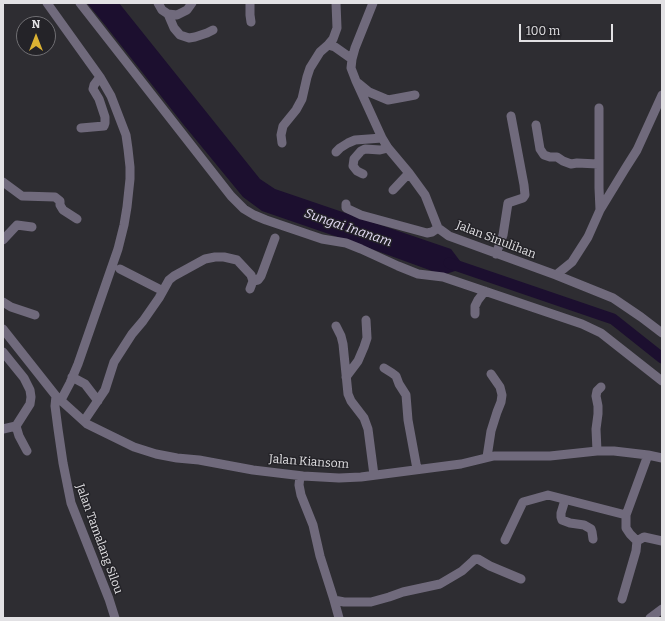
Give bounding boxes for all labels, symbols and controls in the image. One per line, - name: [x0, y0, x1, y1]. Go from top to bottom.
- north arrow: [16, 16, 56, 56]
- scale bar: [521, 16, 615, 42]
- text: N: [32, 18, 40, 31]
- text: 100 m: [526, 24, 560, 38]
- water label: Sungai Inanam: [302, 206, 394, 250]
- street label: Jalan Sinulihan: [454, 218, 538, 262]
- street label: Jalan Kiansom: [269, 452, 349, 472]
- street label: Jalan Tamalang Silou: [72, 482, 126, 596]

